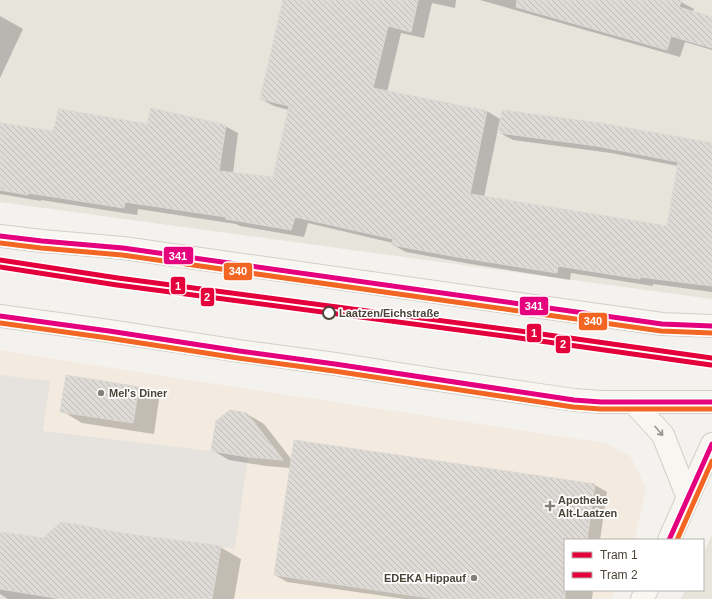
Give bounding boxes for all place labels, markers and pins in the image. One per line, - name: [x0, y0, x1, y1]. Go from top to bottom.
- marker: Laatzen/Eichstraße: [322, 306, 336, 320]
- place label: Laatzen/Eichstraße: [339, 307, 439, 319]
- place label: Mel's Diner: [109, 387, 168, 399]
- marker: Mel's Diner: [96, 388, 106, 398]
- place label: Apotheke Alt-Laatzen: [558, 494, 618, 519]
- marker: Apotheke Alt-Laatzen: [545, 501, 555, 511]
- place label: EDEKA Hippauf: [384, 572, 466, 584]
- marker: EDEKA Hippauf: [469, 573, 479, 583]

